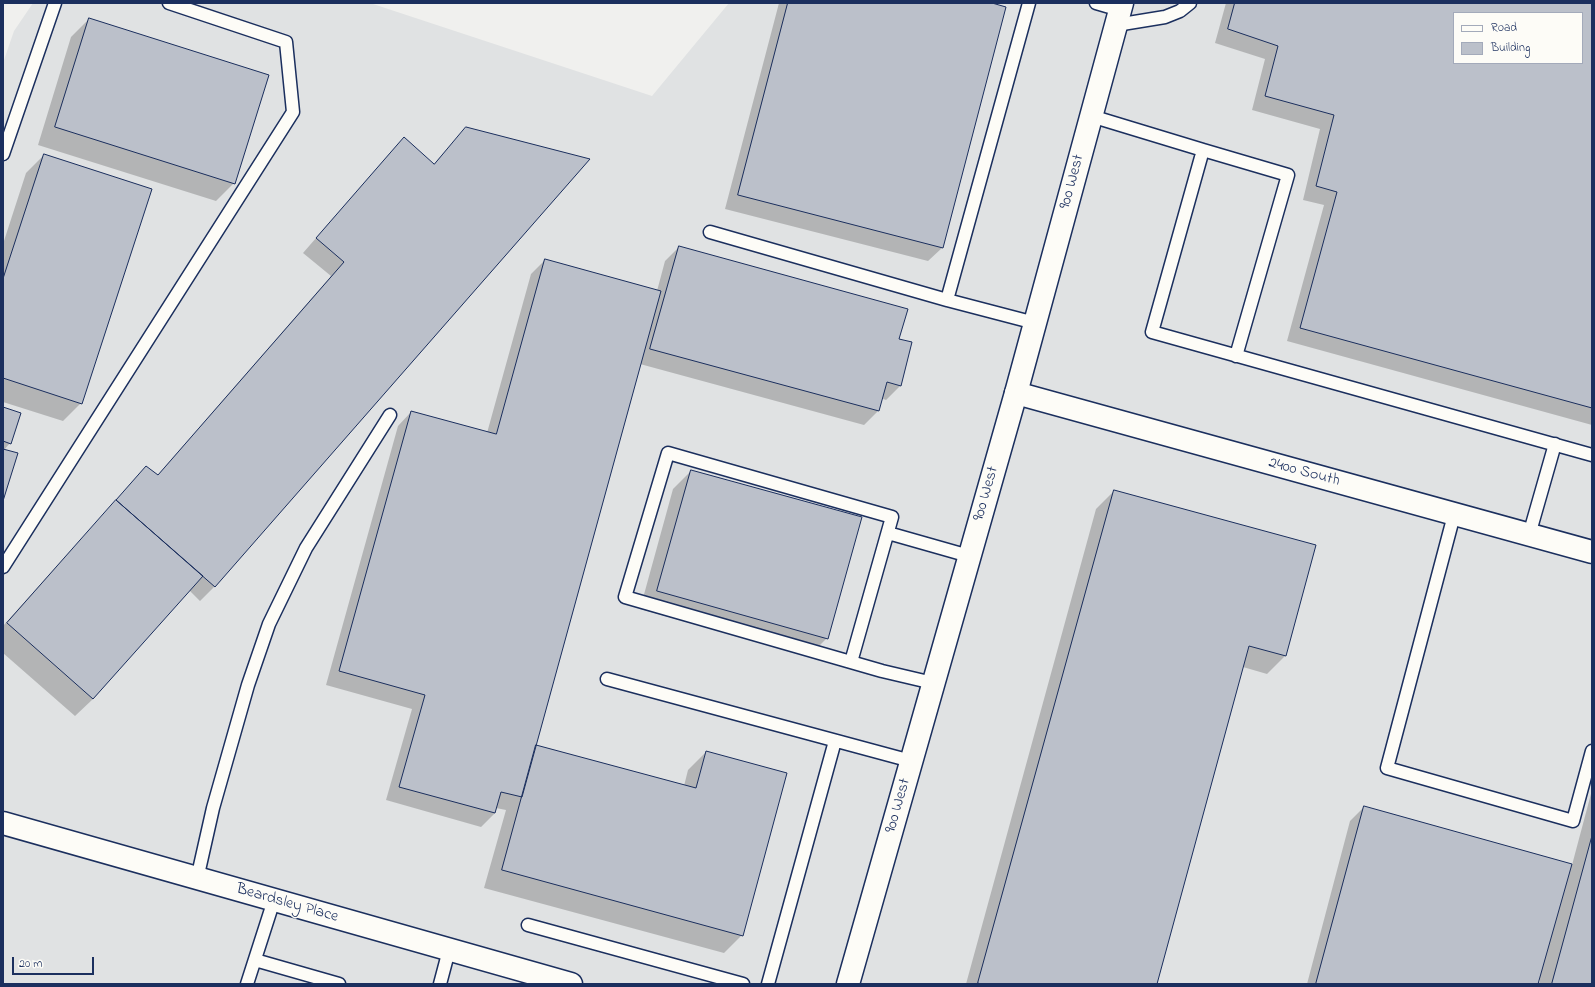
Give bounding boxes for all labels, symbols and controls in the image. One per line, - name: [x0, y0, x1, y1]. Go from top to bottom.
- legend: [1453, 12, 1583, 64]
- text: Road: [1491, 19, 1517, 37]
- text: Building: [1491, 39, 1530, 57]
- street label: 900 West: [1057, 153, 1089, 211]
- street label: 2400 South: [1266, 454, 1342, 492]
- street label: 900 West: [970, 465, 1004, 523]
- street label: 900 West: [882, 777, 916, 835]
- street label: Beardsley Place: [234, 880, 340, 928]
- scale bar: [14, 949, 96, 975]
- text: 20 m: [19, 955, 42, 973]

